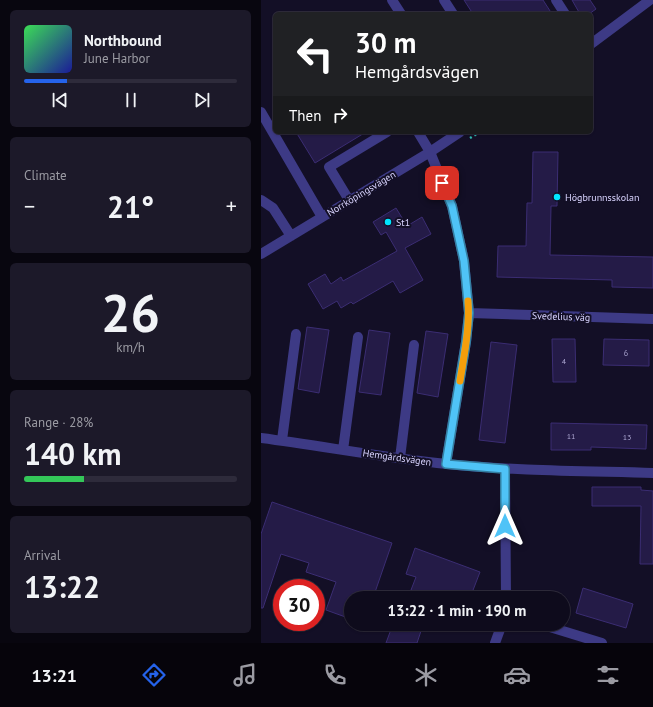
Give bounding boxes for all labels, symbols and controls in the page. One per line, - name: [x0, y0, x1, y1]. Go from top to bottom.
- text: 30 m: [355, 24, 416, 61]
- icon: left: [289, 28, 341, 80]
- text: Northbound: [84, 31, 161, 50]
- text: June Harbor: [84, 50, 150, 67]
- text: Hemgårdsvägen: [355, 60, 479, 83]
- icon: previous: [49, 89, 71, 111]
- icon: pause: [120, 89, 142, 111]
- icon: next: [191, 89, 213, 111]
- icon: right: [329, 104, 351, 126]
- text: Then: [289, 106, 321, 125]
- pin: [425, 166, 459, 200]
- text: Climate: [24, 167, 67, 184]
- street label: Norrköpingsvägen: [325, 168, 398, 219]
- icon: arrive: [431, 172, 453, 194]
- text: 21°: [107, 187, 154, 226]
- place label: Högbrunnsskolan: [565, 191, 639, 204]
- text: −: [24, 192, 35, 220]
- text: +: [226, 192, 237, 220]
- marker: Högbrunnsskolan: [552, 192, 562, 202]
- place label: St1: [396, 216, 410, 229]
- marker: St1: [383, 217, 393, 227]
- text: 26: [101, 279, 160, 346]
- street label: Svedelius väg: [532, 309, 590, 324]
- text: km/h: [116, 339, 145, 356]
- house number: 6: [624, 348, 628, 358]
- house number: 4: [562, 356, 567, 366]
- text: Range · 28%: [24, 414, 93, 431]
- house number: 11: [567, 431, 575, 441]
- house number: 13: [623, 432, 631, 442]
- text: 140 km: [24, 434, 122, 473]
- street label: Hemgårdsvägen: [362, 446, 432, 469]
- position arrow: [484, 505, 526, 547]
- text: Arrival: [24, 547, 60, 564]
- text: 13:22: [24, 567, 100, 606]
- speed limit sign: 30: [273, 579, 325, 631]
- text: 13:22 · 1 min · 190 m: [388, 601, 526, 620]
- icon: directions: [140, 661, 168, 689]
- icon: music: [231, 661, 259, 689]
- icon: phone: [321, 661, 349, 689]
- icon: climate: [412, 661, 440, 689]
- icon: car: [503, 661, 531, 689]
- icon: filters: [594, 661, 622, 689]
- text: 13:21: [31, 664, 77, 687]

